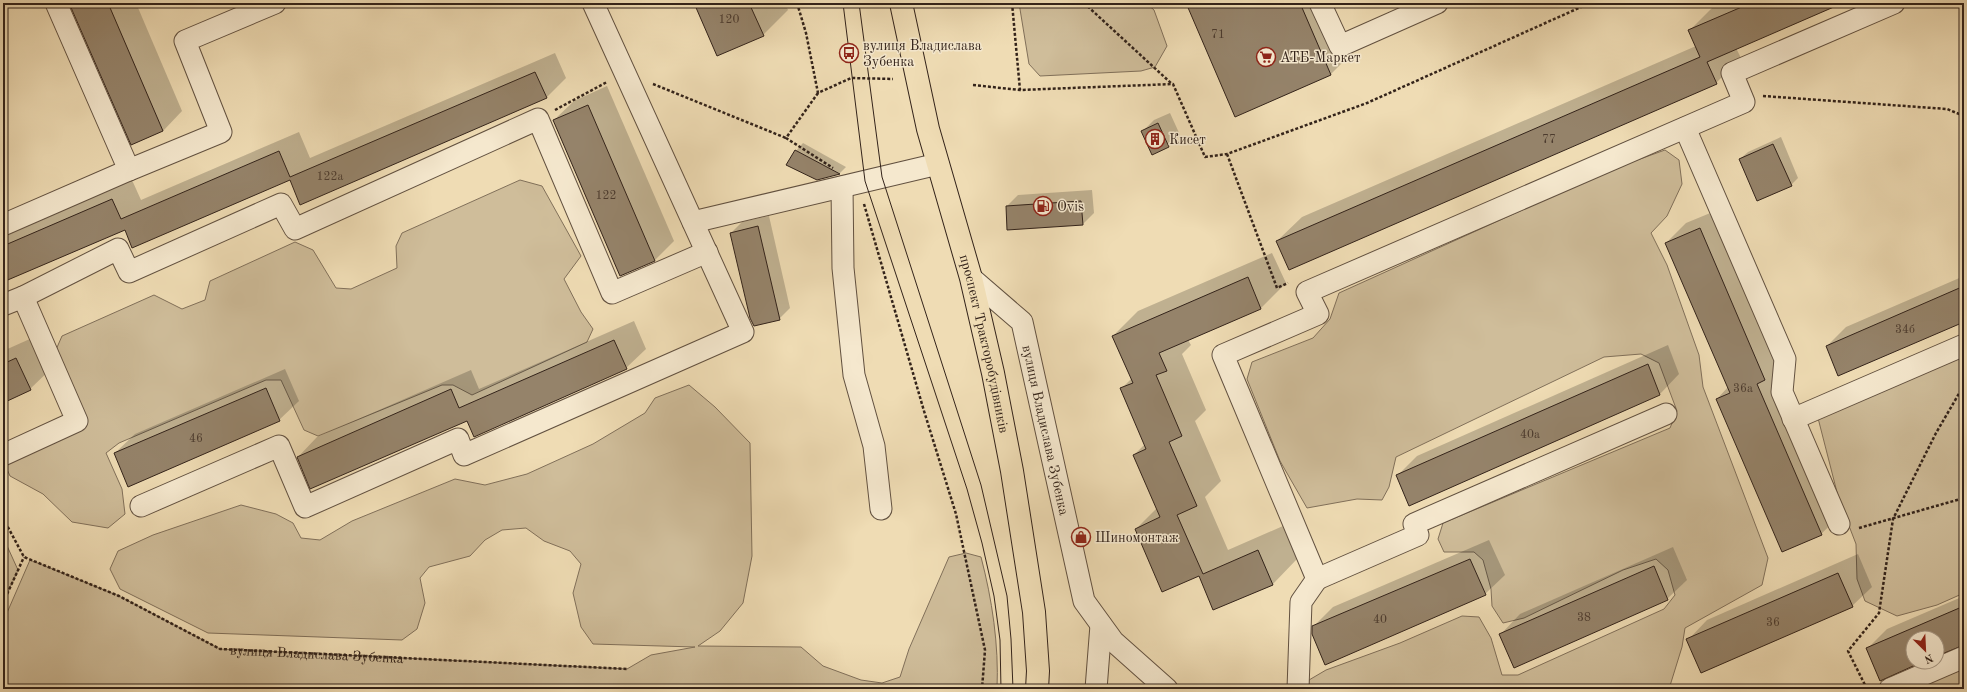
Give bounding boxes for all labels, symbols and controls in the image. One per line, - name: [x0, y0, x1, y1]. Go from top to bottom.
- house number: 120: [719, 14, 739, 26]
- house number: 71: [1211, 29, 1225, 41]
- place label: вулиця Владислава Зубенка: [863, 39, 982, 69]
- bus stop icon: вулиця Владислава Зубенка: [838, 42, 860, 64]
- supermarket icon: АТБ-Маркет: [1255, 46, 1277, 68]
- place label: АТБ-Маркет: [1280, 51, 1361, 65]
- building icon: Кисет: [1144, 128, 1166, 150]
- place label: Кисет: [1169, 133, 1206, 147]
- house number: 77: [1542, 134, 1556, 146]
- house number: 122а: [317, 171, 343, 183]
- house number: 122: [596, 190, 616, 202]
- fuel station icon: Ovis: [1032, 195, 1054, 217]
- place label: Ovis: [1057, 200, 1084, 214]
- street label: проспект Тракторобудівників: [957, 253, 1011, 435]
- house number: 34б: [1895, 324, 1915, 336]
- street label: вулиця Владислава Зубенка: [1019, 344, 1071, 517]
- house number: 36а: [1733, 383, 1753, 395]
- house number: 40а: [1520, 429, 1540, 441]
- house number: 46: [189, 433, 203, 445]
- shop icon: Шиномонтаж: [1070, 526, 1092, 548]
- place label: Шиномонтаж: [1095, 531, 1179, 545]
- house number: 38: [1577, 612, 1591, 624]
- house number: 40: [1373, 614, 1387, 626]
- house number: 36: [1766, 617, 1780, 629]
- north arrow: [1905, 630, 1945, 670]
- street label: вулиця Владислава Зубенка: [230, 643, 404, 666]
- text: N: [1922, 651, 1935, 665]

